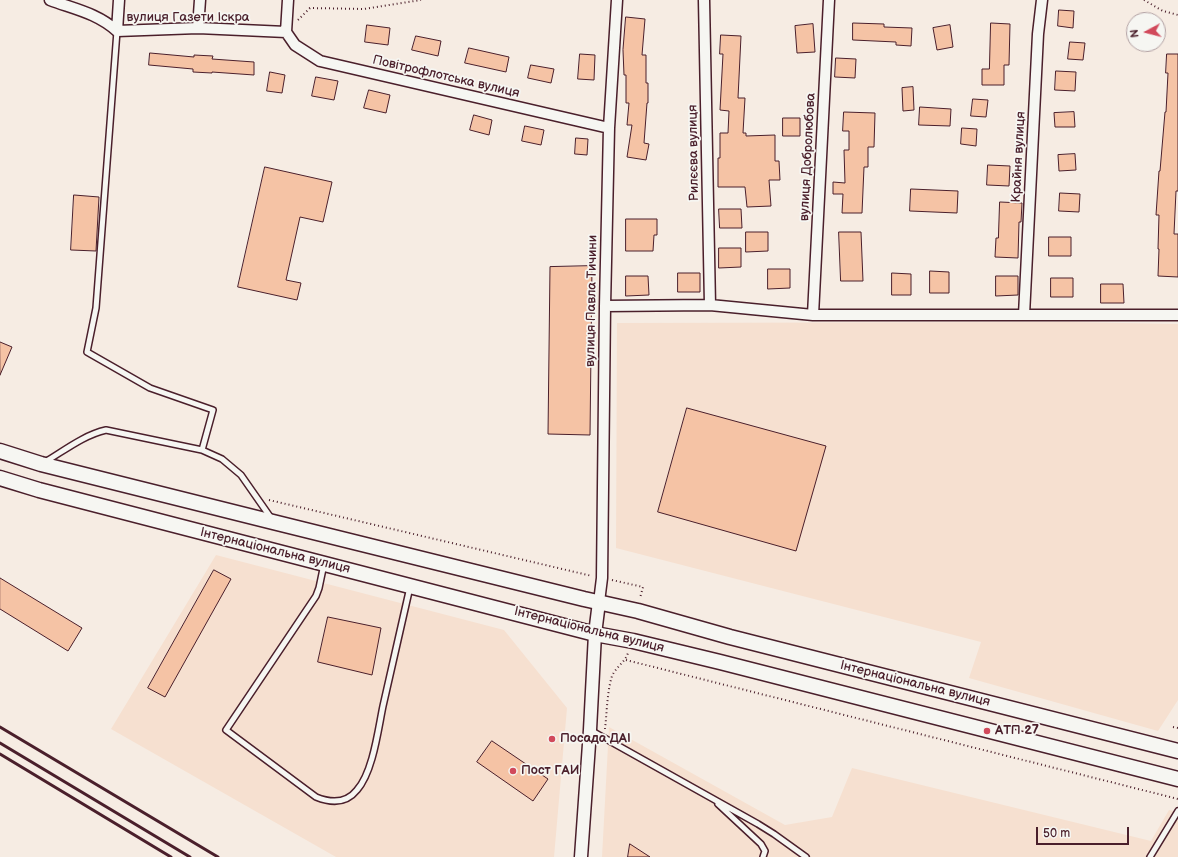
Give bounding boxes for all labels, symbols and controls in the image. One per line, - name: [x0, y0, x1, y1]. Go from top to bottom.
- street label: вулиця Газети Іскра: [127, 10, 249, 26]
- north arrow: [1126, 12, 1166, 52]
- text: N: [1128, 29, 1142, 38]
- street label: Повітрофлотська вулиця: [371, 53, 521, 101]
- street label: вулиця Добролюбова: [797, 92, 819, 222]
- street label: Рилєєва вулиця: [685, 105, 703, 201]
- street label: Крайня вулиця: [1009, 111, 1029, 203]
- street label: вулиця Павла Тичини: [583, 235, 601, 367]
- street label: Інтернаціональна вулиця: [198, 525, 352, 577]
- street label: Інтернаціональна вулиця: [512, 604, 666, 656]
- street label: Інтернаціональна вулиця: [838, 658, 992, 710]
- place label: АТП 27: [995, 723, 1039, 739]
- marker: АТП 27: [982, 726, 992, 736]
- place label: Посада ДАІ: [560, 731, 631, 747]
- marker: Посада ДАІ: [547, 734, 557, 744]
- place label: Пост ГАИ: [521, 763, 579, 779]
- marker: Пост ГАИ: [508, 766, 518, 776]
- scale bar: [1038, 819, 1131, 845]
- text: 50 m: [1043, 826, 1070, 841]

